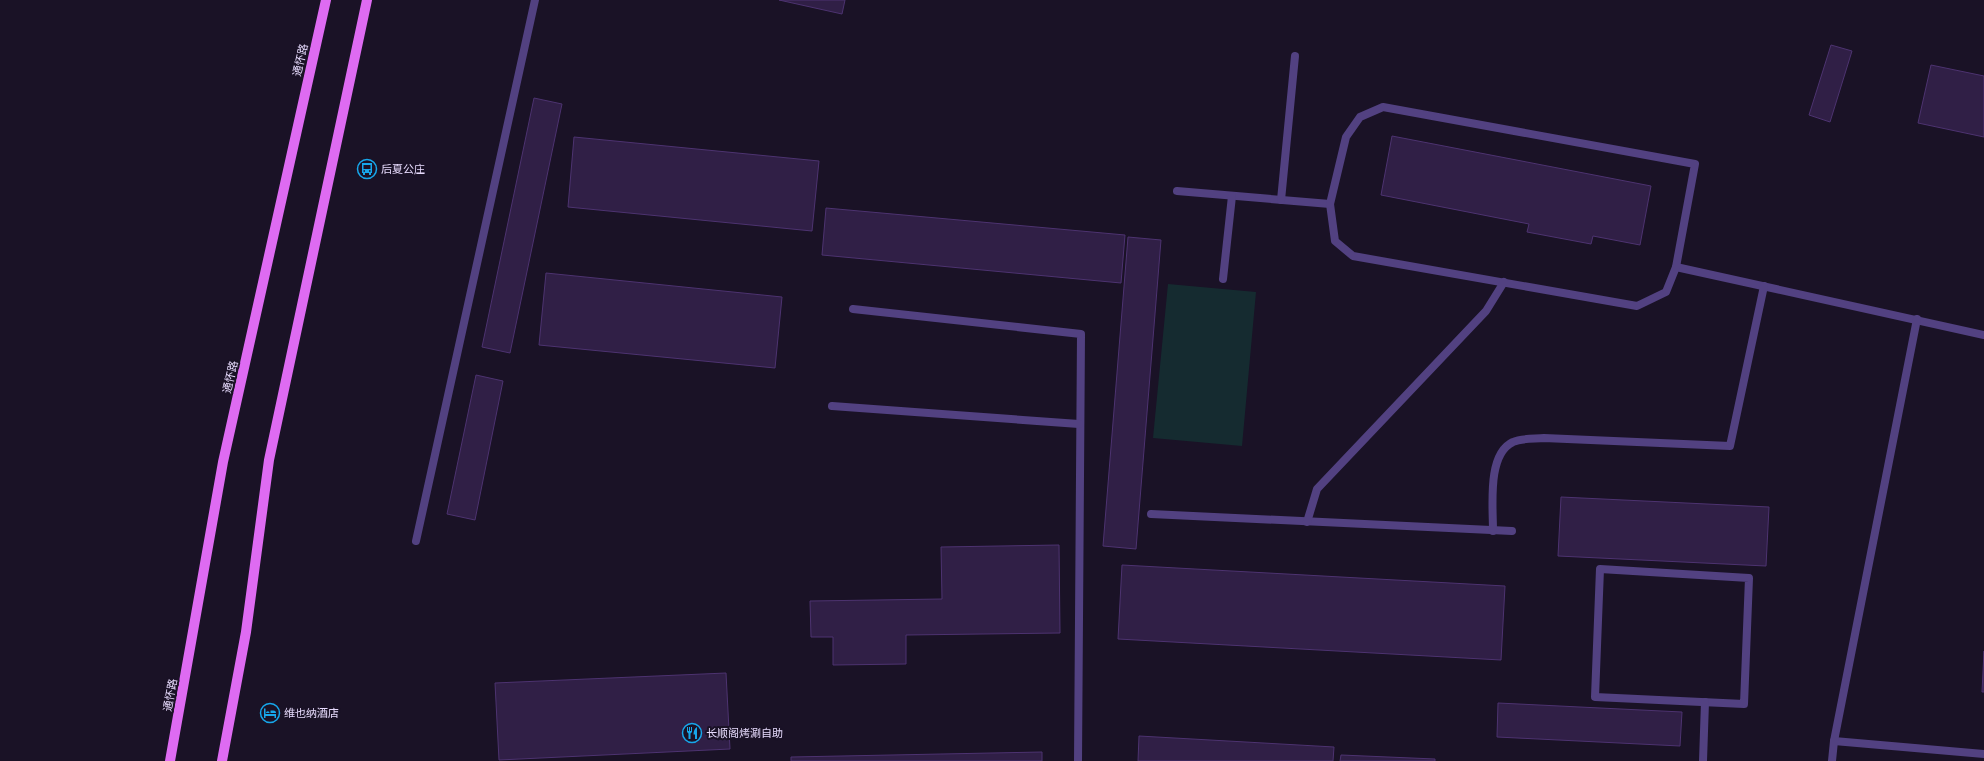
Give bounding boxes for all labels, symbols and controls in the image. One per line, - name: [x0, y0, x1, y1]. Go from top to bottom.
- street label: 通怀路: [289, 42, 311, 78]
- bus stop icon: 后夏公庄: [356, 158, 378, 180]
- place label: 后夏公庄: [381, 162, 425, 176]
- street label: 通怀路: [219, 359, 241, 395]
- street label: 通怀路: [160, 678, 180, 712]
- hotel icon: 维也纳酒店: [259, 702, 281, 724]
- place label: 维也纳酒店: [284, 706, 339, 720]
- restaurant icon: 长顺阁烤涮自助: [681, 722, 703, 744]
- place label: 长顺阁烤涮自助: [706, 726, 783, 740]

